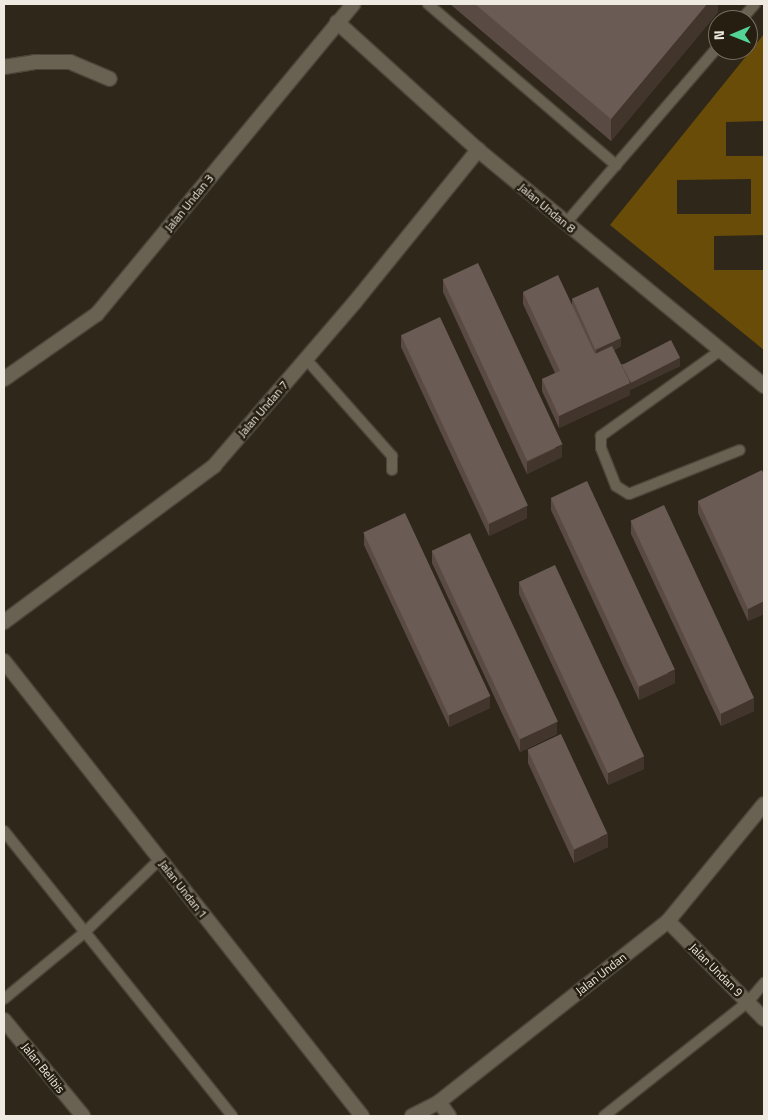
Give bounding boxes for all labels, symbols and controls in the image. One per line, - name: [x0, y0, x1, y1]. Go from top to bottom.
- north arrow: [708, 10, 758, 60]
- text: N: [708, 30, 729, 40]
- street label: Jalan Undan 3: [161, 171, 217, 235]
- street label: Jalan Undan 8: [516, 180, 578, 236]
- street label: Jalan Undan 7: [235, 378, 291, 440]
- street label: Jalan Undan 1: [156, 857, 210, 921]
- street label: Jalan Undan 9: [686, 940, 746, 1000]
- street label: Jalan Undan: [573, 950, 629, 998]
- street label: Jalan Belibis: [18, 1040, 68, 1096]

